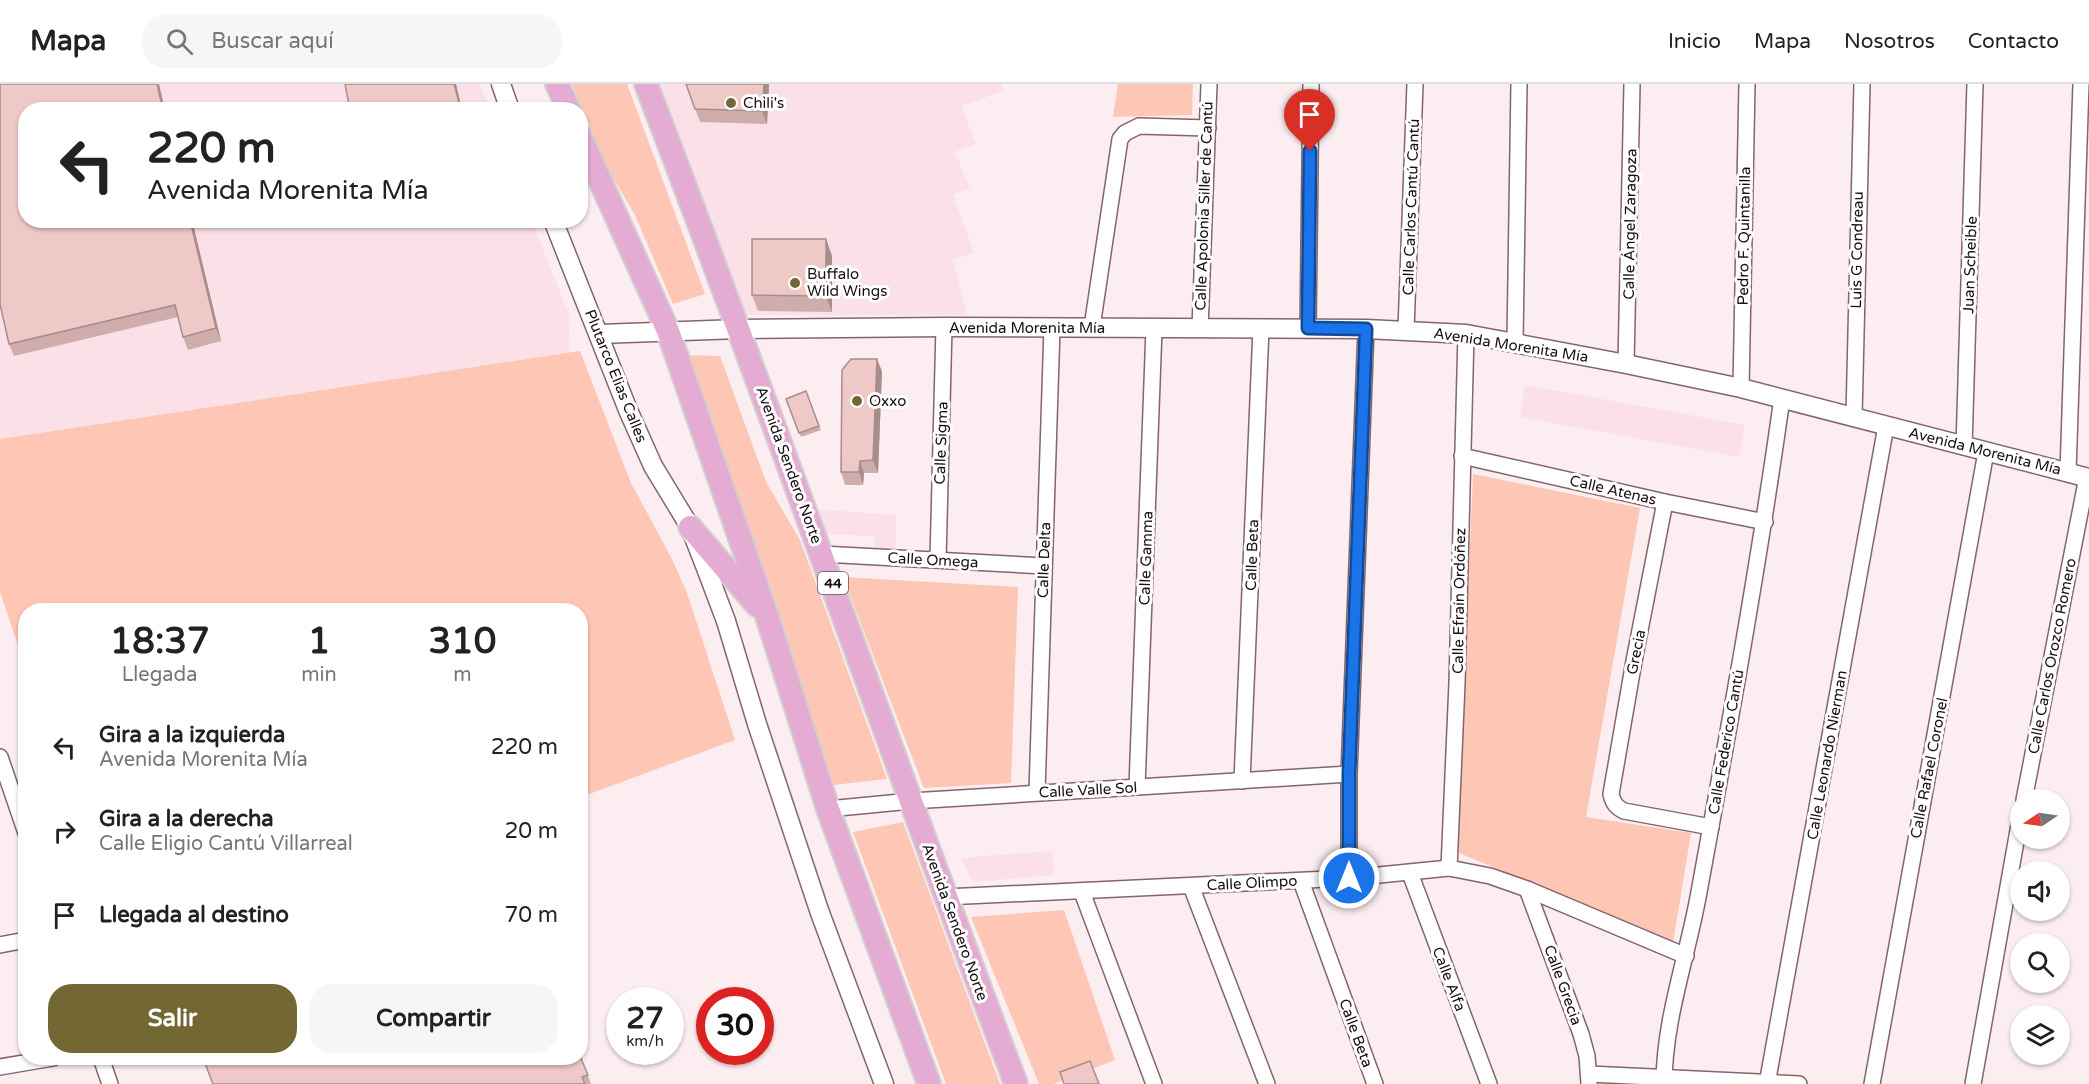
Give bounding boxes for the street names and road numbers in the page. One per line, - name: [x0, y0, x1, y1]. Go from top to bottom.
- street label: Calle Apolonia Siller de Cantú: [1191, 101, 1217, 311]
- street label: Calle Carlos Cantú Cantú: [1399, 118, 1423, 296]
- street label: Calle Ángel Zaragoza: [1620, 148, 1640, 300]
- street label: Pedro F. Quintanilla: [1734, 166, 1754, 306]
- street label: Luis G Condreau: [1847, 191, 1867, 309]
- street label: Juan Scheible: [1959, 216, 1981, 314]
- street label: Plutarco Elias Calles: [581, 307, 651, 445]
- street label: Avenida Morenita Mía: [949, 319, 1105, 337]
- street label: Avenida Morenita Mía: [1432, 324, 1590, 366]
- street label: Avenida Sendero Norte: [752, 384, 826, 546]
- street label: Calle Sigma: [931, 401, 951, 485]
- street label: Avenida Morenita Mía: [1907, 423, 2063, 479]
- street label: Calle Atenas: [1568, 471, 1658, 509]
- street label: Calle Gamma: [1135, 510, 1157, 606]
- street label: Calle Beta: [1242, 519, 1262, 591]
- street label: Calle Delta: [1034, 522, 1054, 598]
- street label: Calle Efraín Ordóñez: [1449, 528, 1469, 674]
- street label: Calle Omega: [887, 549, 979, 571]
- street label: Calle Carlos Orozco Romero: [2024, 557, 2080, 755]
- road number: 44: [818, 572, 848, 594]
- street label: Grecia: [1623, 628, 1649, 676]
- street label: Calle Federico Cantú: [1704, 668, 1748, 816]
- street label: Calle Leonardo Nierman: [1803, 669, 1851, 841]
- street label: Calle Rafael Coronel: [1907, 696, 1951, 840]
- street label: Calle Valle Sol: [1038, 778, 1138, 802]
- street label: Avenida Sendero Norte: [918, 841, 992, 1003]
- street label: Calle Olimpo: [1206, 872, 1298, 894]
- street label: Calle Grecia: [1540, 942, 1586, 1028]
- street label: Calle Alfa: [1429, 944, 1469, 1014]
- street label: Calle Beta: [1335, 996, 1377, 1070]

